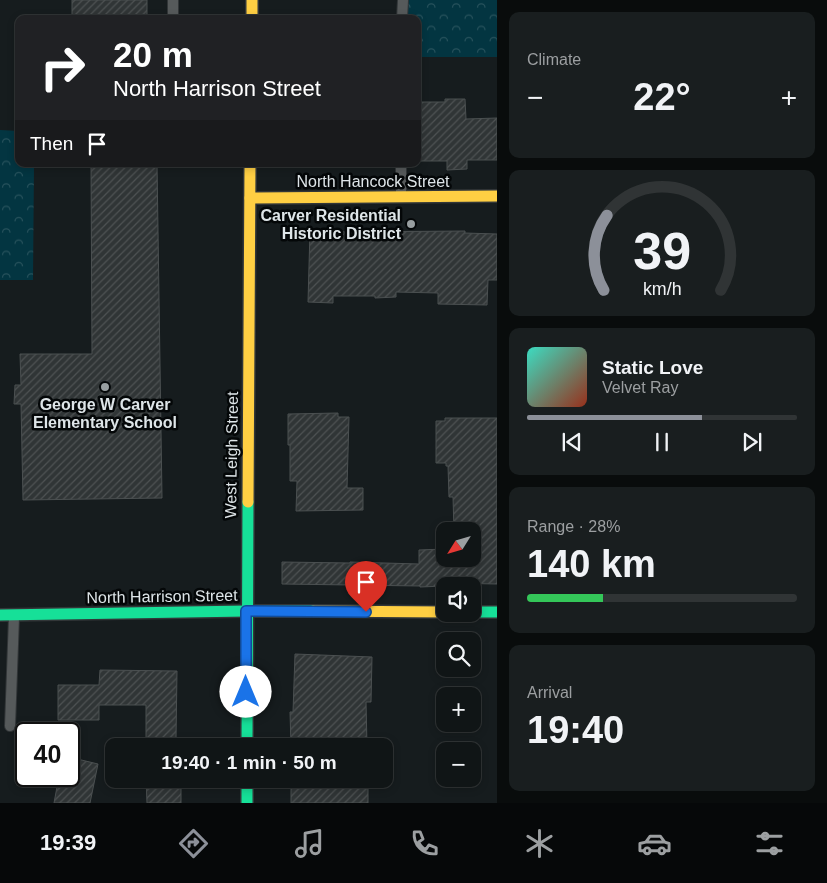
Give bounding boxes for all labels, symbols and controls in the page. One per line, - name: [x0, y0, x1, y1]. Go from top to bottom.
- icon: right: [30, 35, 95, 100]
- text: 20 m: [113, 35, 193, 74]
- text: Climate: [527, 51, 581, 68]
- text: North Harrison Street: [113, 76, 321, 101]
- text: 22°: [633, 76, 691, 118]
- text: −: [527, 82, 543, 113]
- text: +: [781, 82, 797, 113]
- icon: arrive: [83, 130, 111, 158]
- text: Then: [30, 133, 73, 154]
- street label: North Hancock Street: [297, 173, 450, 190]
- place label: Carver Residential Historic District: [260, 207, 402, 242]
- marker: Carver Residential Historic District: [405, 218, 417, 230]
- text: 39: [633, 222, 691, 280]
- text: km/h: [643, 279, 681, 299]
- text: Static Love: [602, 357, 703, 378]
- text: Velvet Ray: [602, 379, 678, 396]
- marker: George W Carver Elementary School: [99, 381, 111, 393]
- street label: West Leigh Street: [222, 391, 241, 519]
- place label: George W Carver Elementary School: [33, 396, 177, 431]
- icon: previous: [558, 428, 586, 456]
- icon: pause: [648, 428, 676, 456]
- icon: next: [738, 428, 766, 456]
- text: Range · 28%: [527, 518, 620, 535]
- north arrow: [436, 522, 481, 568]
- map controls: [436, 522, 481, 787]
- text: 140 km: [527, 543, 656, 585]
- pin: [345, 561, 387, 612]
- icon: arrive: [352, 568, 380, 596]
- button: sound: [436, 577, 481, 622]
- street label: North Harrison Street: [86, 587, 238, 606]
- button: search: [436, 632, 481, 677]
- position arrow: [219, 665, 271, 717]
- text: Arrival: [527, 684, 572, 701]
- button: +: [436, 687, 481, 732]
- text: 19:40: [527, 709, 624, 751]
- speed limit sign: 40: [15, 722, 80, 787]
- button: −: [436, 742, 481, 787]
- text: 19:40 · 1 min · 50 m: [161, 752, 337, 773]
- icon: directions: [176, 826, 211, 861]
- icon: music: [292, 826, 327, 861]
- icon: phone: [407, 826, 442, 861]
- icon: climate: [522, 826, 557, 861]
- icon: car: [637, 826, 672, 861]
- icon: filters: [752, 826, 787, 861]
- text: 19:39: [40, 830, 96, 855]

